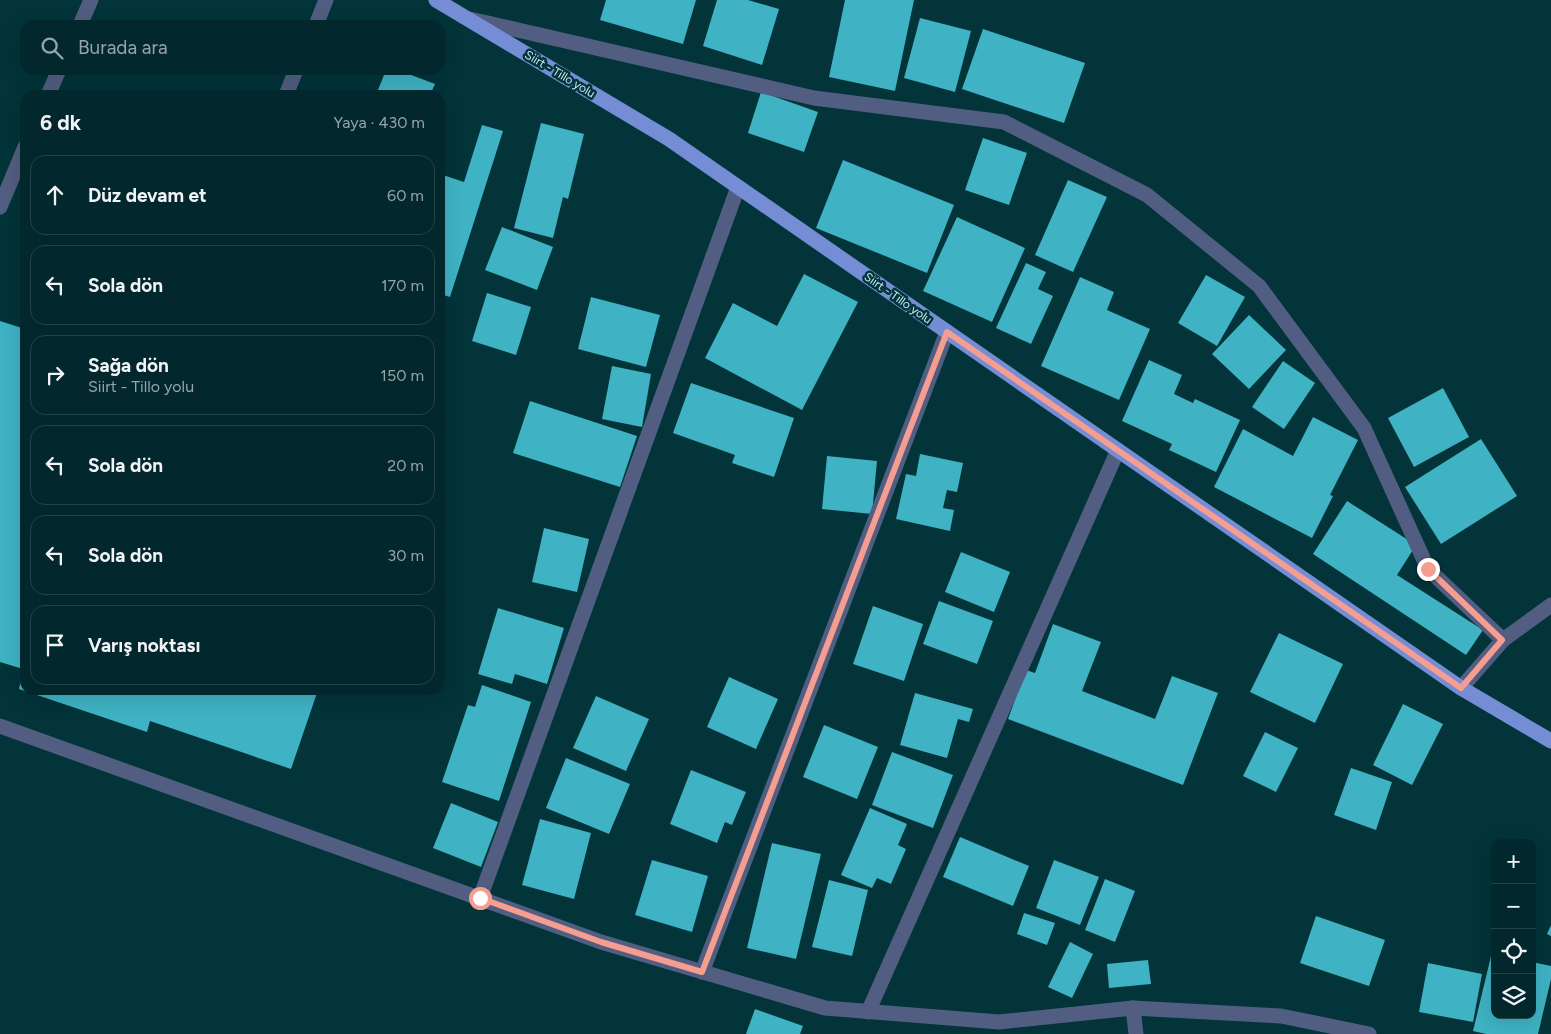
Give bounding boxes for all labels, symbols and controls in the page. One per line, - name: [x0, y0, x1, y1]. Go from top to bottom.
- search box: [20, 20, 445, 75]
- icon: search: [38, 34, 66, 62]
- text: Burada ara: [78, 36, 168, 59]
- street label: Siirt - Tillo yolu: [522, 48, 598, 100]
- text: 6 dk: [40, 110, 81, 135]
- text: Yaya · 430 m: [333, 113, 425, 132]
- icon: ahead: [41, 181, 69, 209]
- text: Düz devam et: [88, 184, 207, 207]
- text: 60 m: [387, 186, 424, 205]
- street label: Siirt - Tillo yolu: [861, 269, 935, 327]
- icon: left: [41, 271, 69, 299]
- text: Sola dön: [88, 274, 163, 297]
- text: 170 m: [381, 276, 424, 295]
- text: Sağa dön: [88, 354, 169, 377]
- icon: right: [41, 361, 69, 389]
- text: 150 m: [380, 366, 424, 385]
- text: Siirt - Tillo yolu: [88, 377, 194, 396]
- icon: left: [41, 451, 69, 479]
- text: Sola dön: [88, 454, 163, 477]
- text: 20 m: [387, 456, 424, 475]
- icon: left: [41, 541, 69, 569]
- text: Sola dön: [88, 544, 163, 567]
- text: 30 m: [387, 546, 424, 565]
- route end: [1417, 558, 1440, 581]
- icon: arrive: [41, 631, 69, 659]
- text: Varış noktası: [88, 634, 200, 657]
- map controls: [1491, 839, 1536, 1019]
- button: +: [1491, 839, 1536, 884]
- button: −: [1491, 884, 1536, 929]
- route start: [469, 887, 492, 910]
- button: locate: [1491, 929, 1536, 974]
- button: layers: [1491, 974, 1536, 1019]

